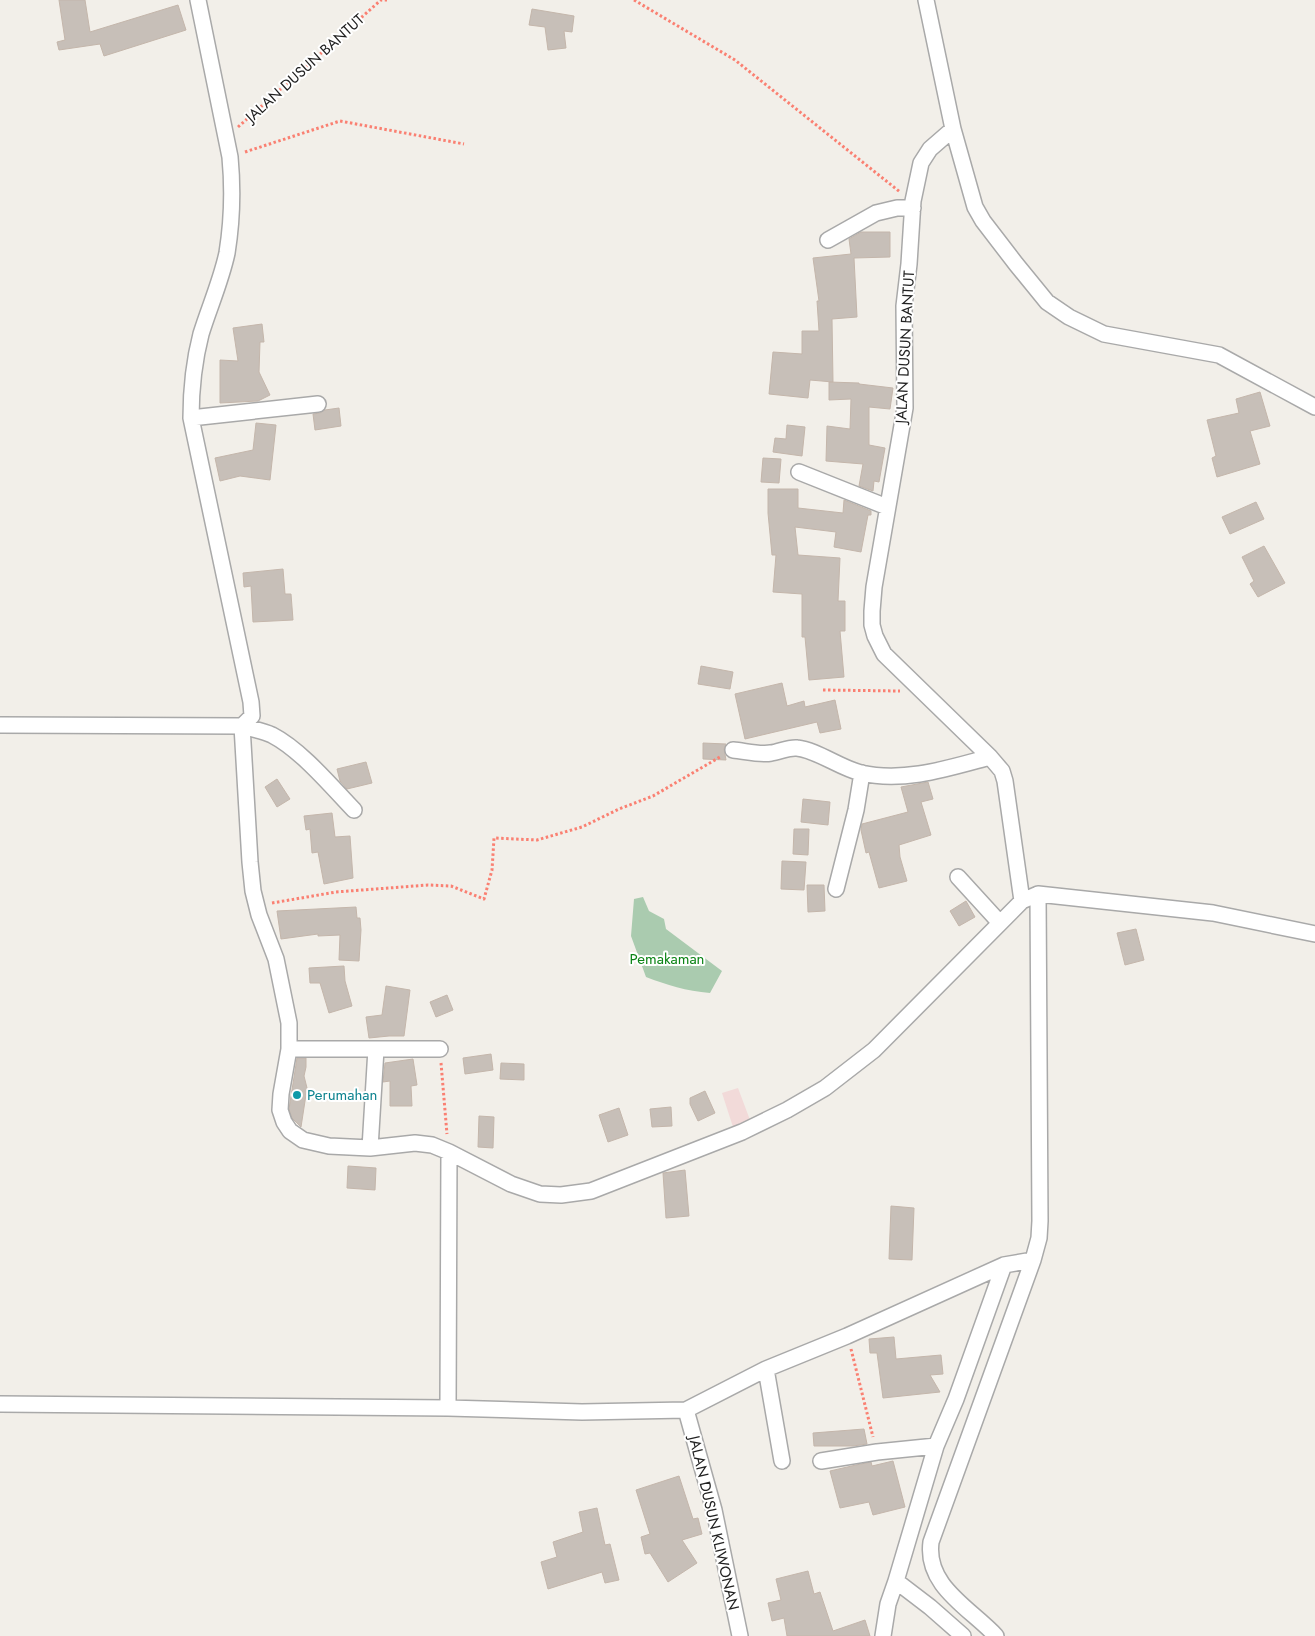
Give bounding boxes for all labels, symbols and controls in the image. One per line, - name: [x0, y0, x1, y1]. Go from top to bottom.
- street label: JALAN DUSUN BANTUT: [239, 9, 369, 129]
- street label: JALAN DUSUN BANTUT: [890, 270, 920, 426]
- park label: Pemakaman: [629, 948, 705, 970]
- place label: Perumahan: [307, 1084, 377, 1106]
- marker: Perumahan: [291, 1089, 303, 1101]
- street label: JALAN DUSUN KLIWONAN: [683, 1432, 745, 1612]

